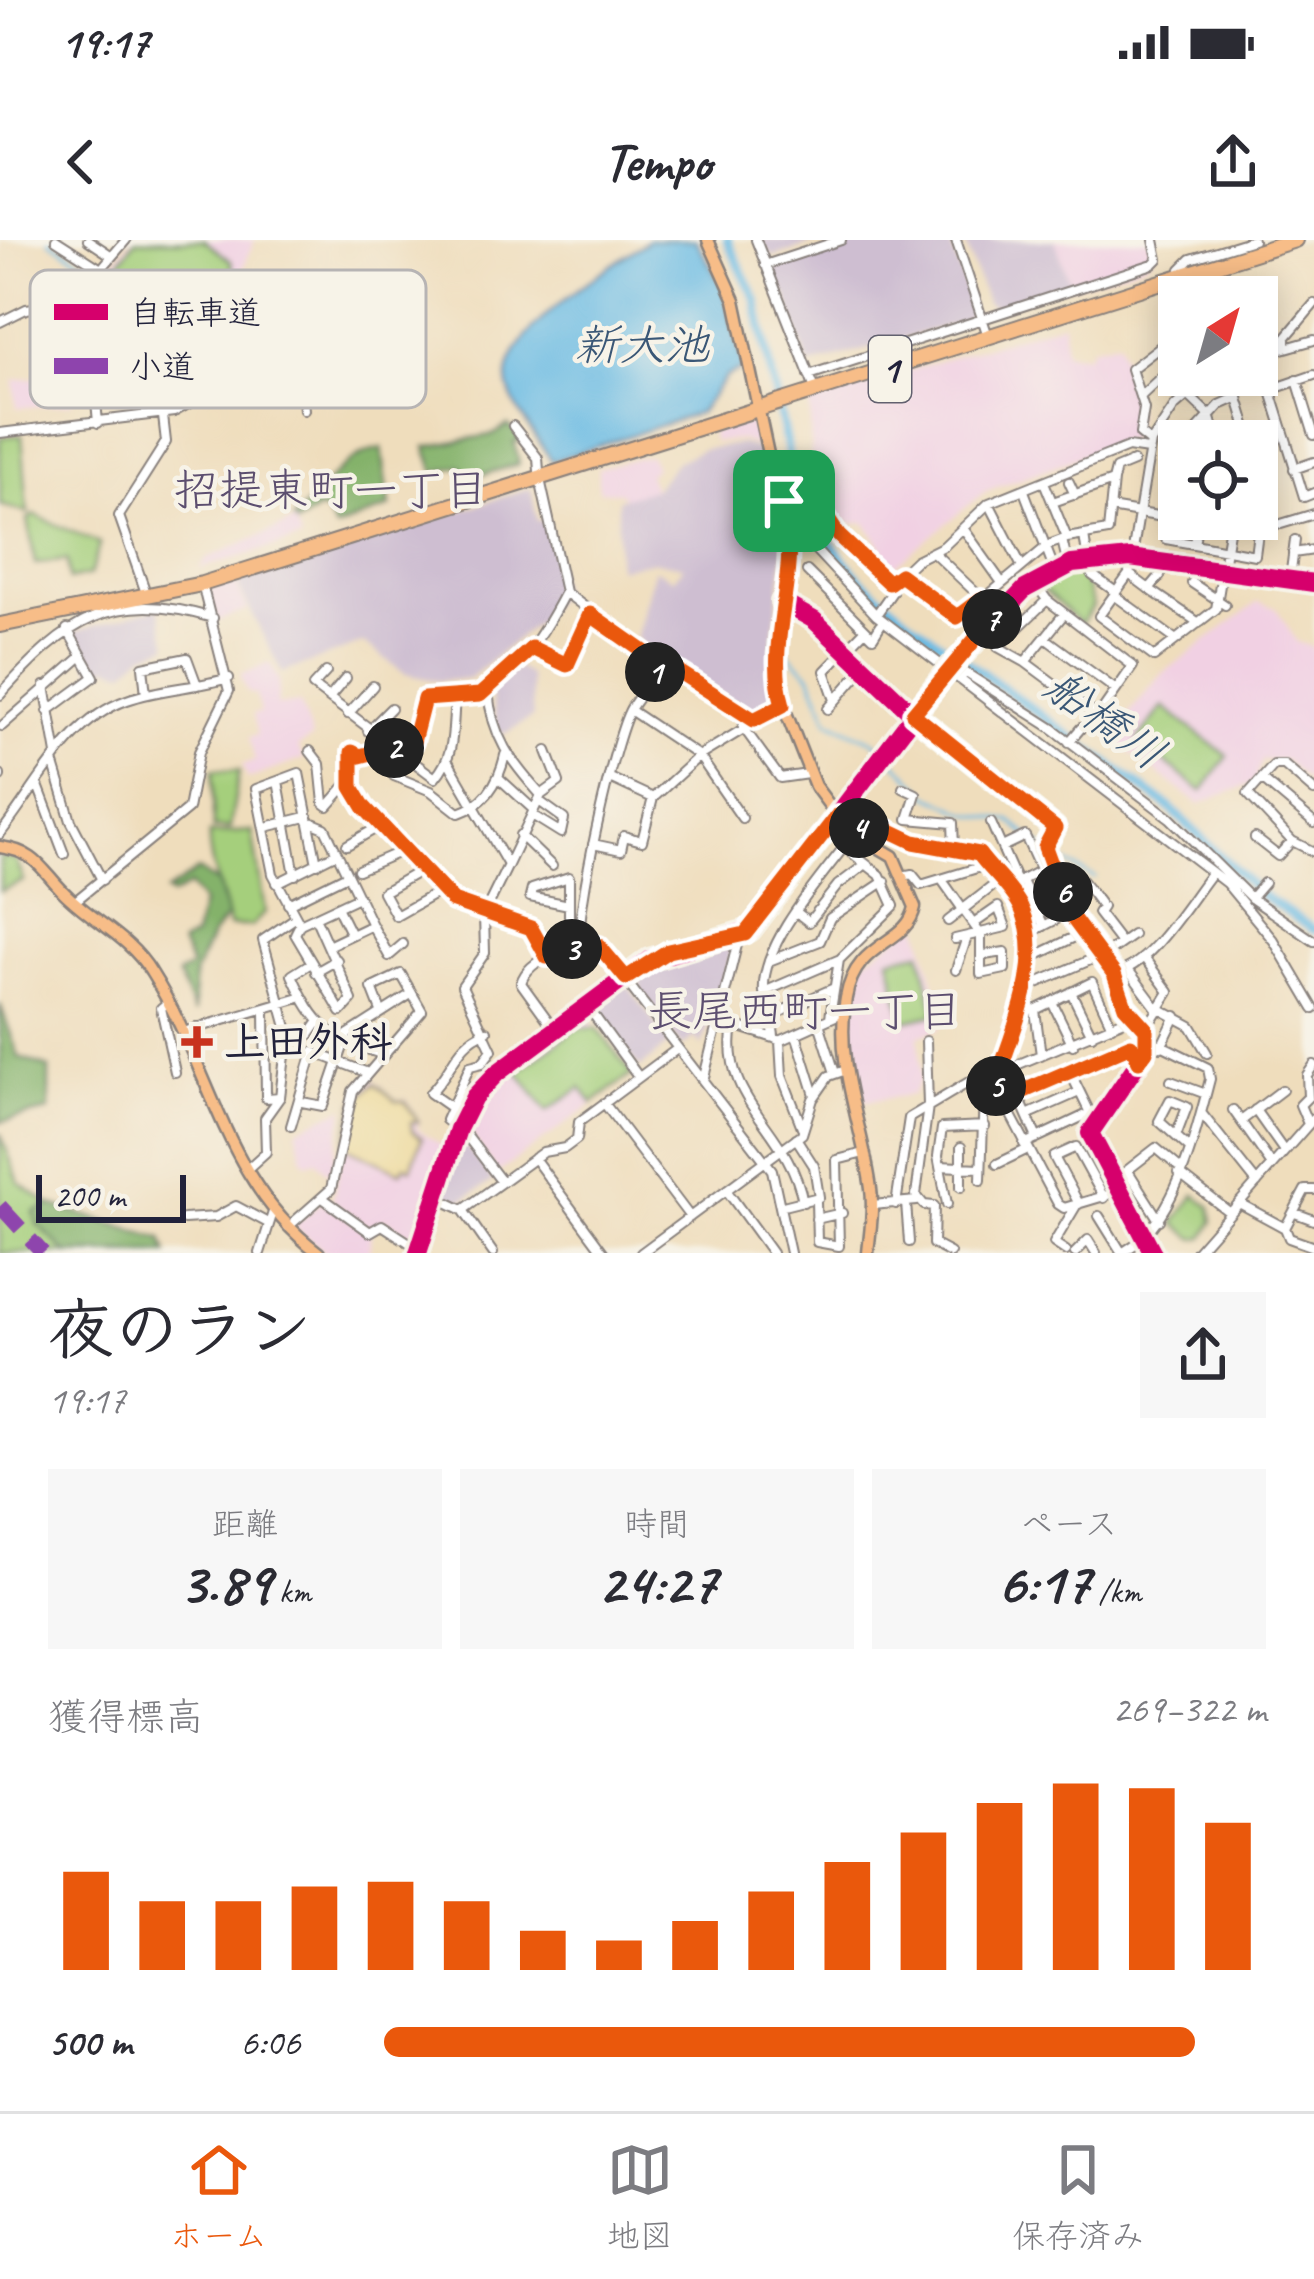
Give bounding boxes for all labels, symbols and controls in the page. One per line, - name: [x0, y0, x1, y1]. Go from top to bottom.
- text: 19:17: [60, 14, 149, 71]
- text: Tempo: [603, 128, 711, 196]
- icon: back: [48, 129, 114, 195]
- icon: share: [1200, 129, 1266, 195]
- legend: [30, 270, 426, 408]
- north arrow: [1158, 276, 1278, 396]
- map controls: [1158, 276, 1278, 540]
- text: 自転車道: [129, 292, 261, 334]
- water label: 新大池: [574, 317, 710, 374]
- road number: 1: [869, 336, 911, 402]
- text: 小道: [129, 346, 195, 388]
- button: locate: [1158, 420, 1278, 540]
- pin: [733, 450, 835, 552]
- district label: 招提東町一丁目: [173, 462, 489, 519]
- icon: arrive: [751, 468, 817, 534]
- pin: 7: [962, 589, 1022, 649]
- text: 7: [985, 598, 999, 640]
- pin: 1: [625, 642, 685, 702]
- text: 1: [648, 651, 662, 693]
- water label: 船橋川: [1034, 657, 1176, 783]
- pin: 2: [364, 718, 424, 778]
- text: 2: [387, 727, 401, 769]
- pin: 4: [829, 798, 889, 858]
- text: 4: [852, 807, 866, 849]
- pin: 6: [1033, 862, 1093, 922]
- text: 6: [1055, 871, 1071, 913]
- pin: 3: [542, 919, 602, 979]
- text: 3: [565, 928, 579, 970]
- district label: 長尾西町一丁目: [647, 983, 963, 1040]
- place label: 上田外科: [224, 1016, 393, 1069]
- marker: 上田外科: [181, 1026, 213, 1058]
- pin: 5: [966, 1056, 1026, 1116]
- text: 5: [989, 1065, 1003, 1107]
- scale bar: [36, 1169, 186, 1222]
- text: 200 m: [54, 1175, 125, 1217]
- text: 夜のラン: [48, 1289, 312, 1372]
- button: share: [1140, 1292, 1266, 1418]
- text: 19:17: [48, 1376, 126, 1425]
- text: 距離: [212, 1503, 278, 1545]
- text: 時間: [624, 1503, 690, 1545]
- text: ペース: [1020, 1503, 1118, 1545]
- text: 3.89: [179, 1545, 271, 1621]
- text: 24:27: [597, 1545, 717, 1621]
- text: 6:17: [996, 1545, 1090, 1621]
- text: km: [271, 1571, 311, 1613]
- text: /km: [1090, 1571, 1142, 1613]
- text: 269–322 m: [1112, 1685, 1266, 1734]
- text: 獲得標高: [48, 1693, 204, 1742]
- text: 500 m: [48, 2018, 132, 2067]
- text: 6:06: [240, 2018, 300, 2067]
- tab: ホーム: [170, 2137, 267, 2257]
- tab: 地図: [607, 2137, 673, 2257]
- tab: 保存済み: [1012, 2137, 1144, 2257]

